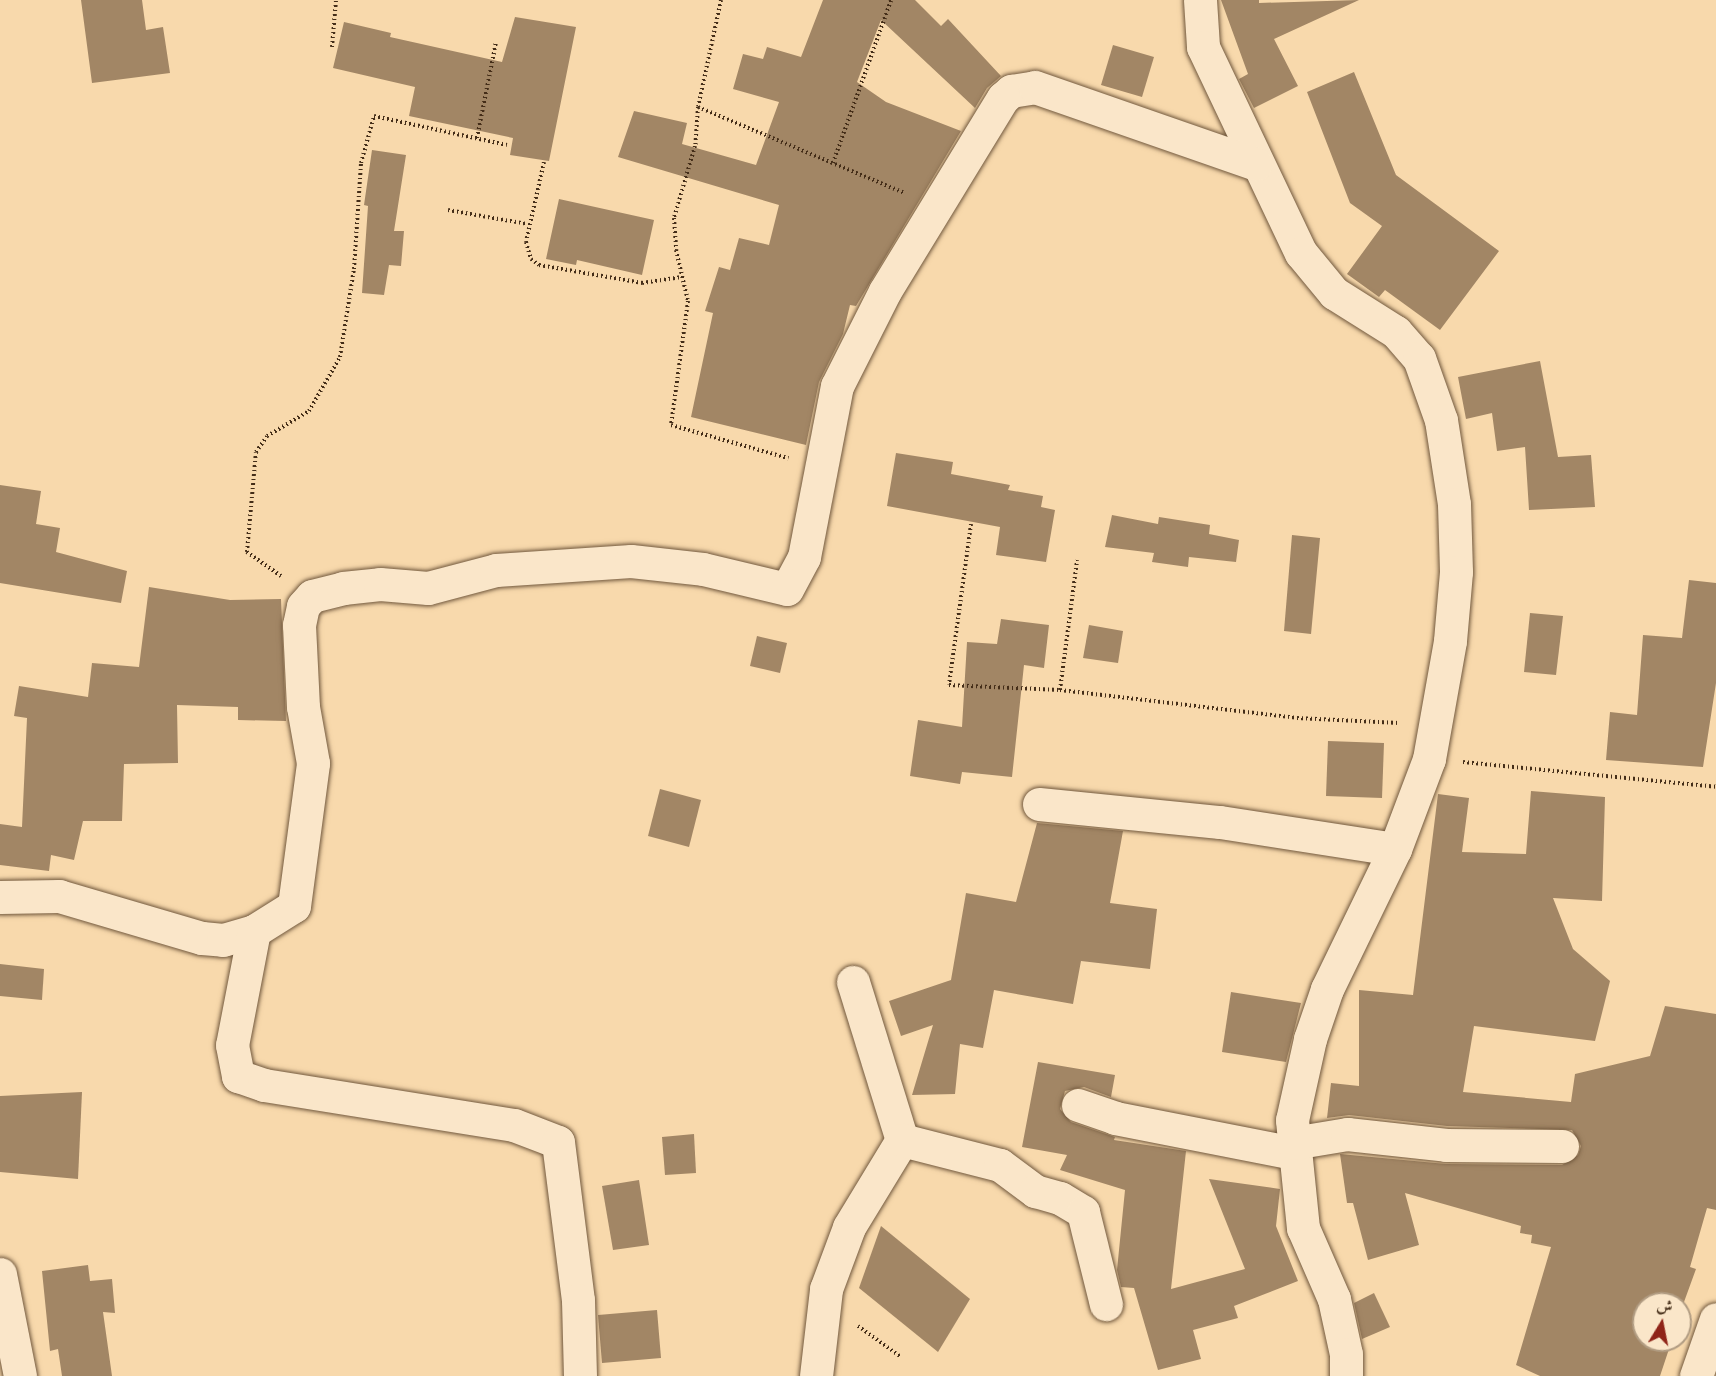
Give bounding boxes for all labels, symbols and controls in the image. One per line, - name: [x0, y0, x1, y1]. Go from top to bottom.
- north arrow: [1632, 1292, 1692, 1352]
- text: ش: [1655, 1295, 1674, 1316]

